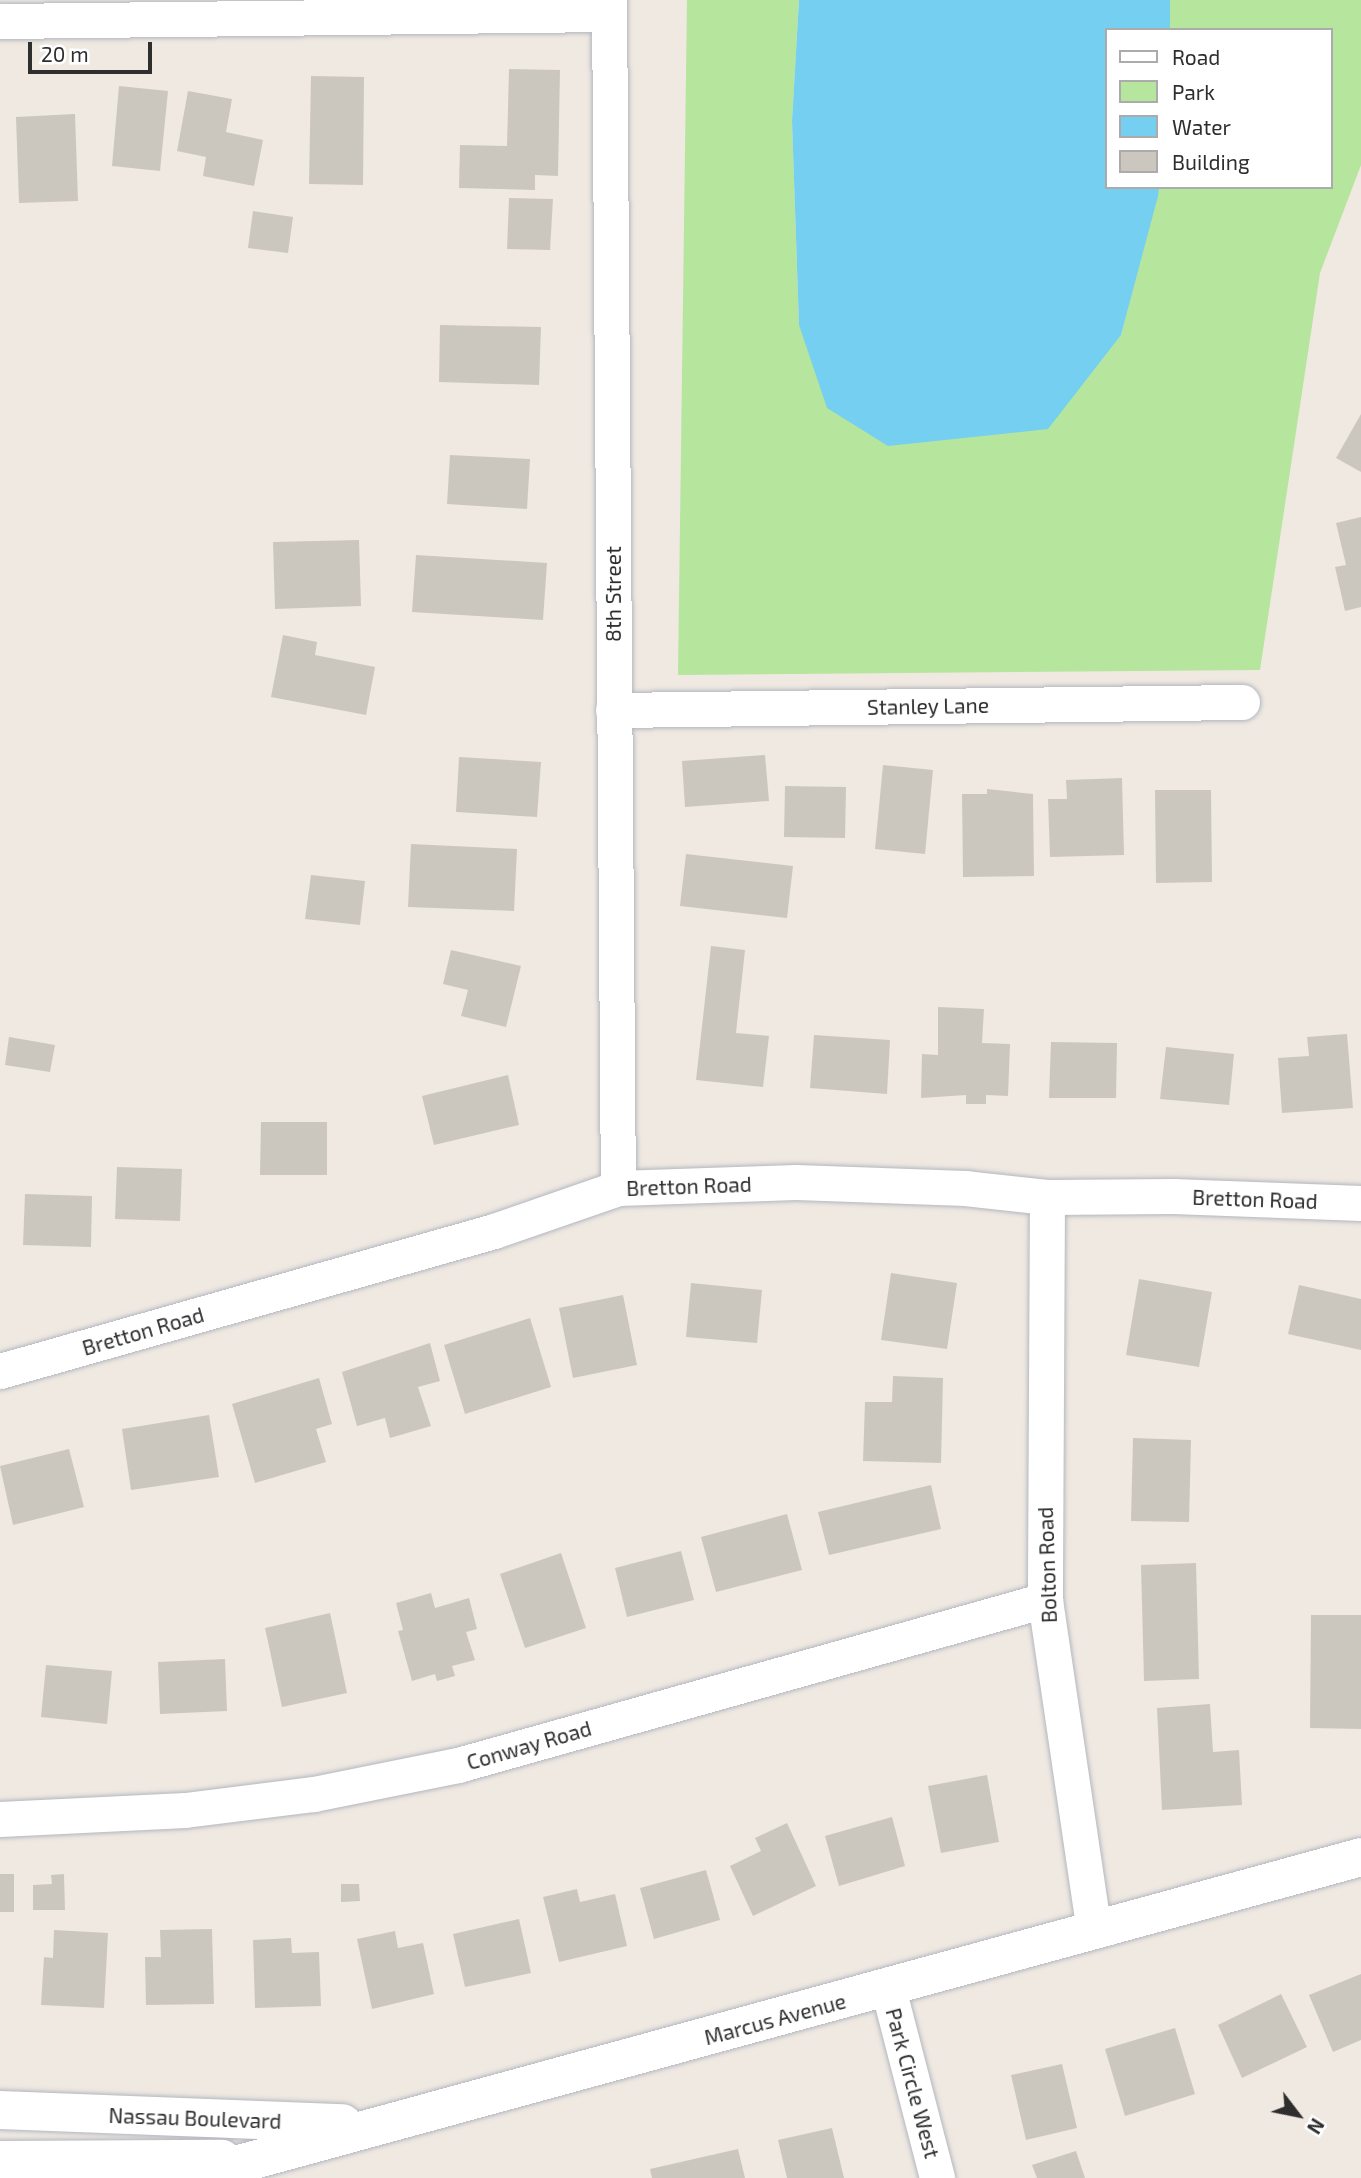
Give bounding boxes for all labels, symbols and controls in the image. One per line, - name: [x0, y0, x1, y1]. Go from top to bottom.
- scale bar: [32, 28, 156, 72]
- legend: [1106, 28, 1333, 189]
- text: 20 m: [41, 41, 89, 66]
- text: Road: [1172, 44, 1220, 69]
- text: Park: [1172, 79, 1215, 104]
- text: Water: [1172, 114, 1231, 139]
- text: Building: [1172, 149, 1250, 174]
- street label: 8th Street: [600, 546, 626, 642]
- street label: Stanley Lane: [867, 692, 989, 720]
- street label: Bretton Road: [626, 1171, 752, 1201]
- street label: Bretton Road: [1192, 1184, 1318, 1214]
- street label: Bretton Road: [79, 1302, 207, 1360]
- street label: Bolton Road: [1032, 1506, 1062, 1624]
- street label: Conway Road: [464, 1715, 594, 1775]
- street label: Marcus Avenue: [701, 1988, 849, 2050]
- street label: Park Circle West: [881, 2005, 945, 2161]
- north arrow: [1263, 2080, 1333, 2150]
- street label: Nassau Boulevard: [108, 2102, 282, 2134]
- text: N: [1303, 2114, 1330, 2138]

